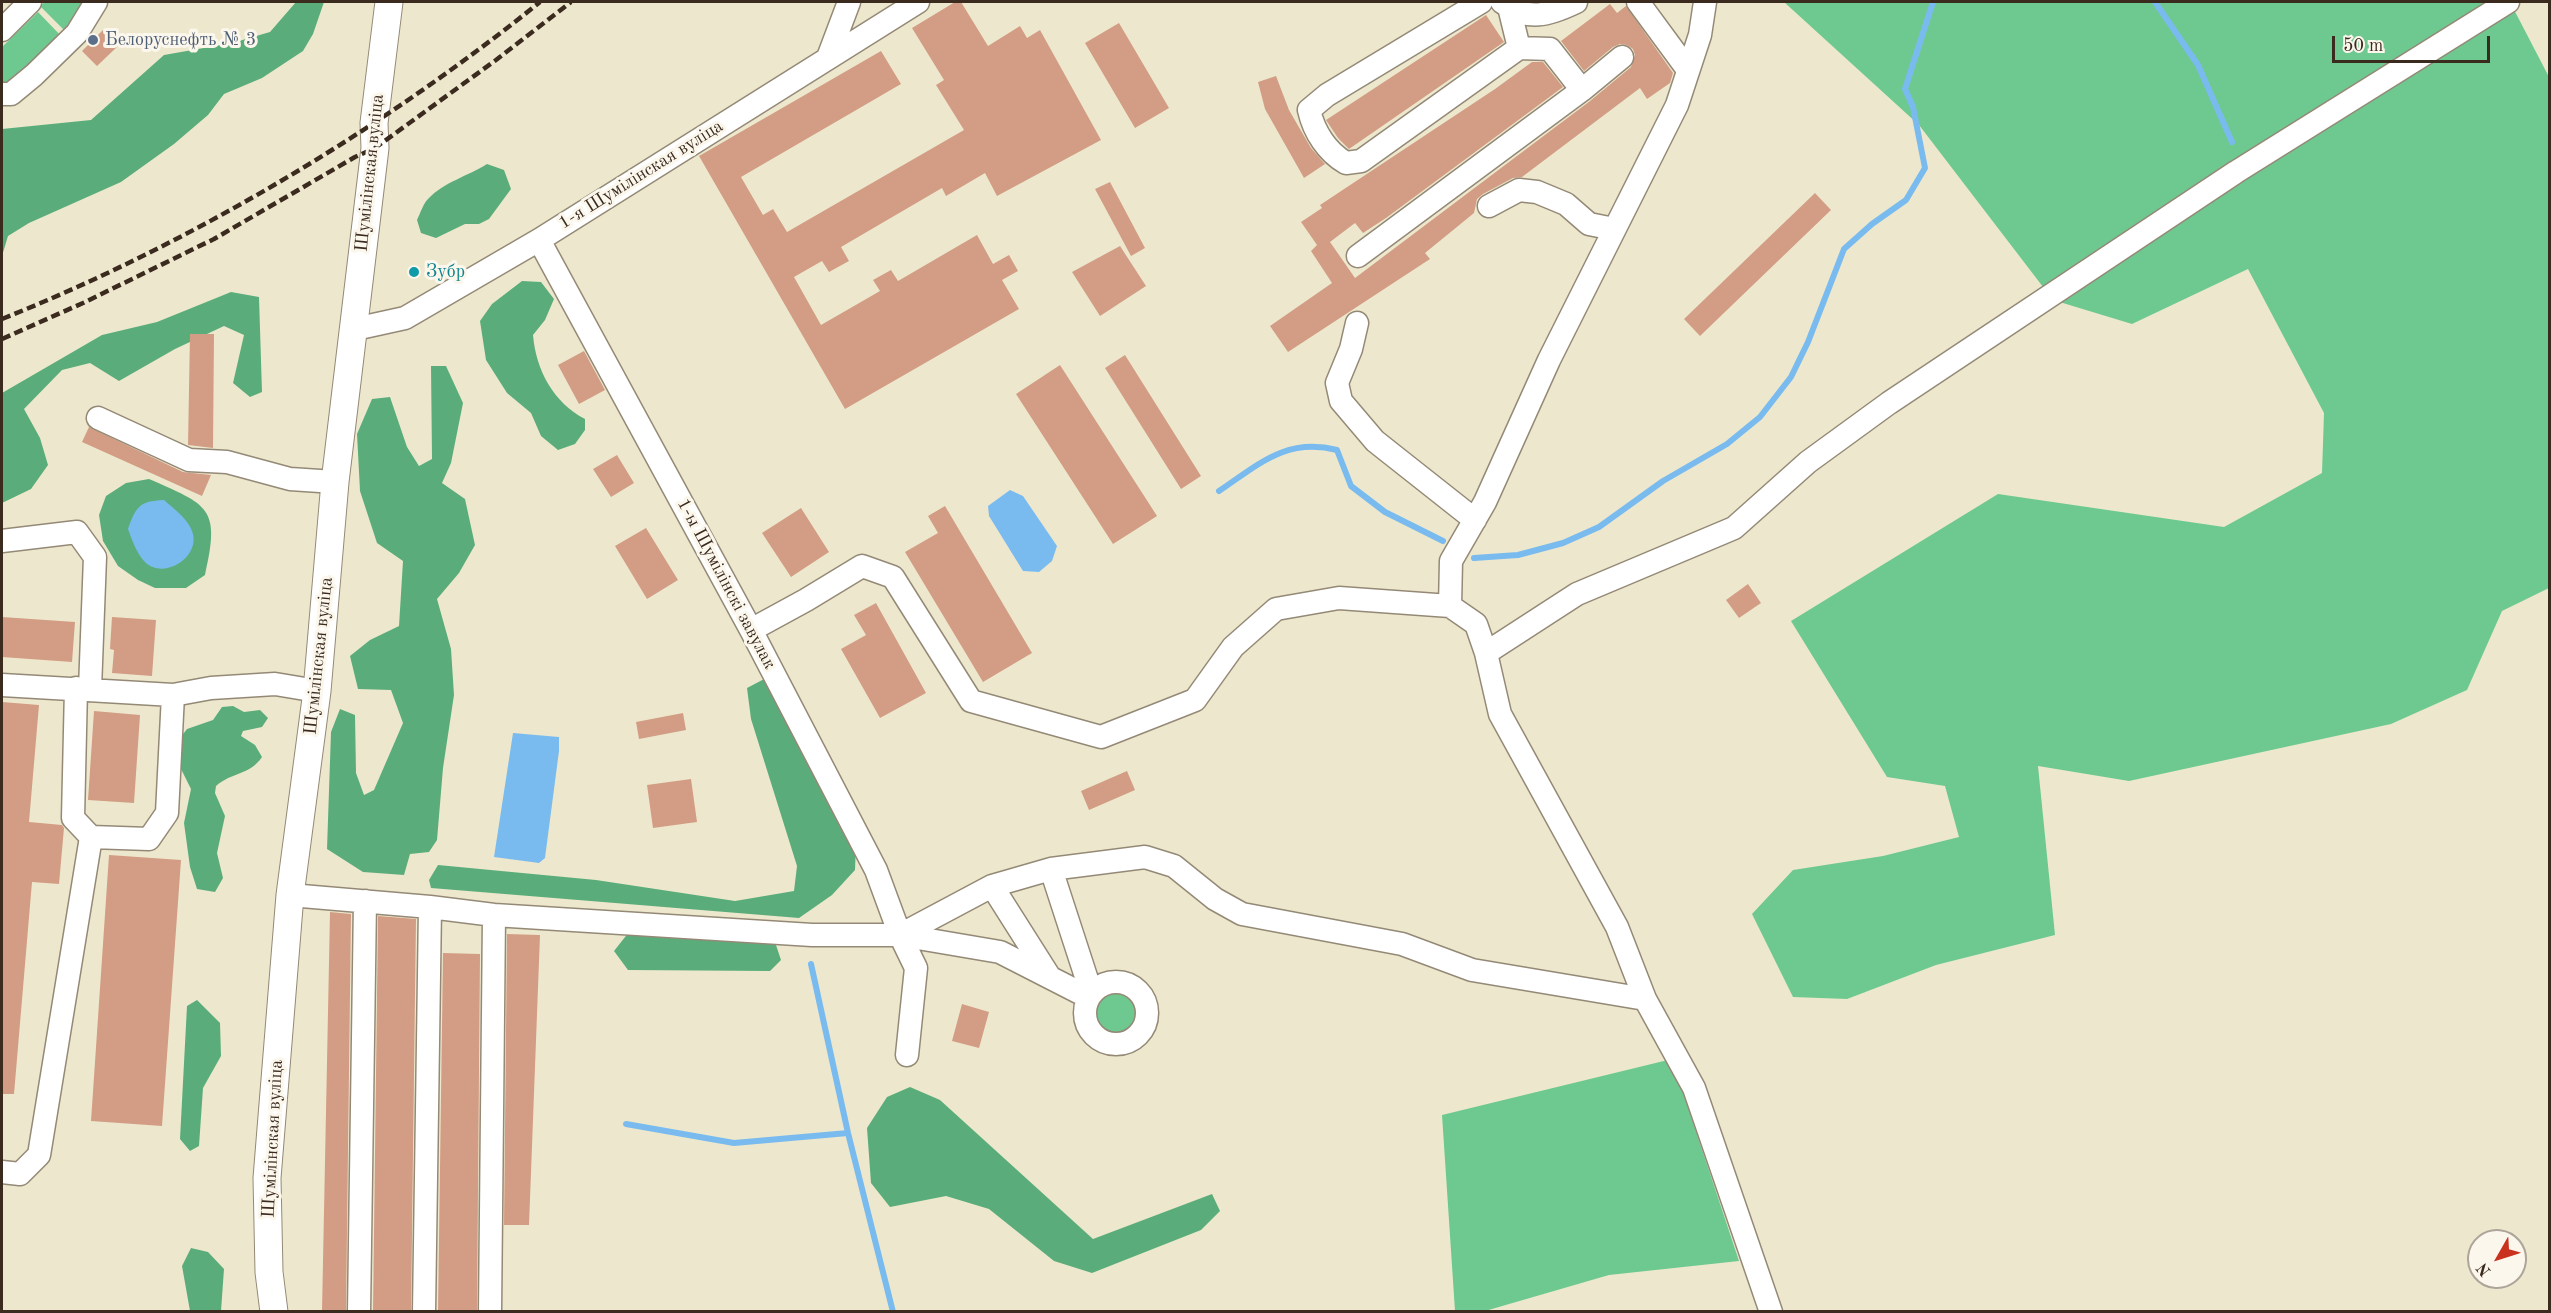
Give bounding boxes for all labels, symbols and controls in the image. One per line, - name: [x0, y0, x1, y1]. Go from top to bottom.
- scale bar: [2335, 24, 2492, 62]
- place label: Белоруснефть № 3: [105, 29, 256, 51]
- marker: Белоруснефть № 3: [86, 33, 100, 47]
- text: 50 m: [2343, 37, 2383, 55]
- street label: Шумілінская вуліца: [351, 93, 389, 253]
- street label: 1-я Шумілінская вуліца: [555, 116, 727, 234]
- place label: Зубр: [426, 261, 465, 283]
- marker: Зубр: [407, 265, 421, 279]
- street label: 1-ы Шумілінскі завулак: [672, 495, 780, 673]
- street label: Шумілінская вуліца: [300, 576, 338, 736]
- street label: Шумілінская вуліца: [258, 1059, 288, 1219]
- north arrow: [2467, 1229, 2527, 1289]
- text: N: [2475, 1259, 2495, 1279]

